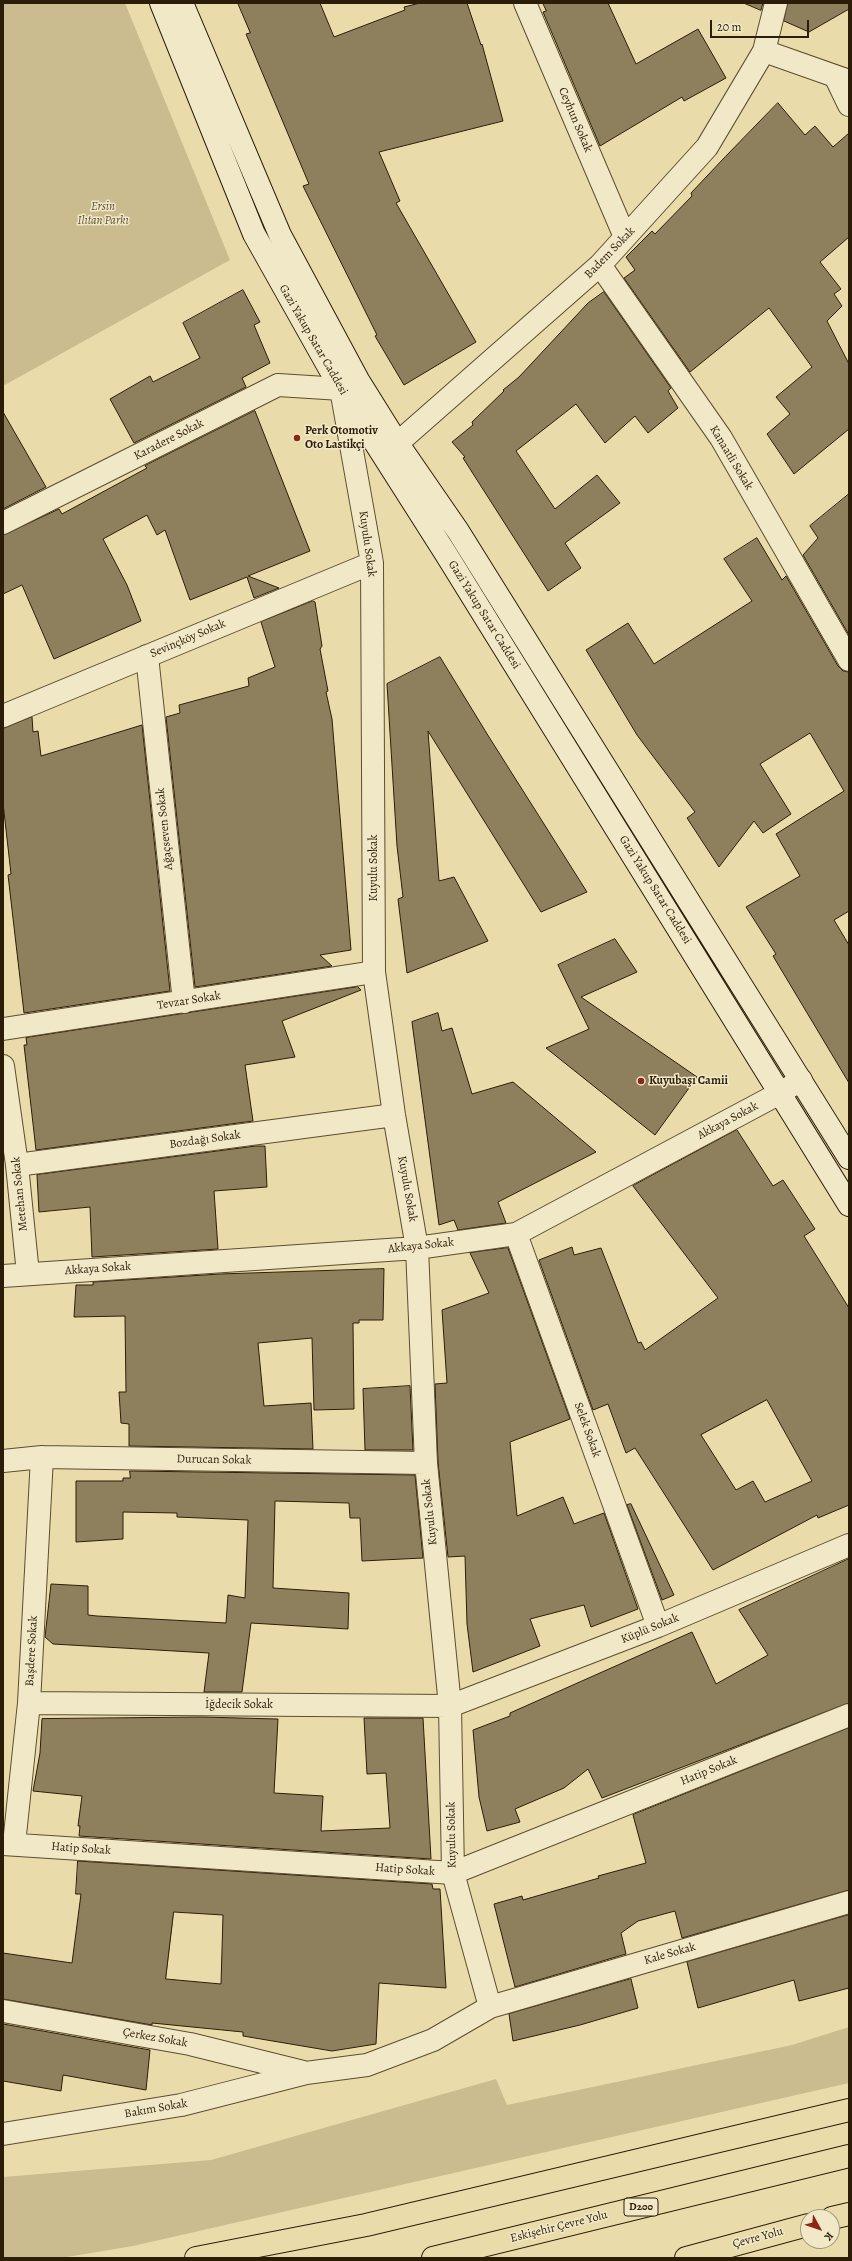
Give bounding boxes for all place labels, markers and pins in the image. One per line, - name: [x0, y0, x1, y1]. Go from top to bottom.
- place label: Perk Otomotiv Oto Lastikçi: [305, 424, 378, 452]
- marker: Perk Otomotiv Oto Lastikçi: [292, 433, 302, 443]
- place label: Kuyubaşı Camii: [649, 1074, 728, 1088]
- marker: Kuyubaşı Camii: [636, 1076, 646, 1086]

